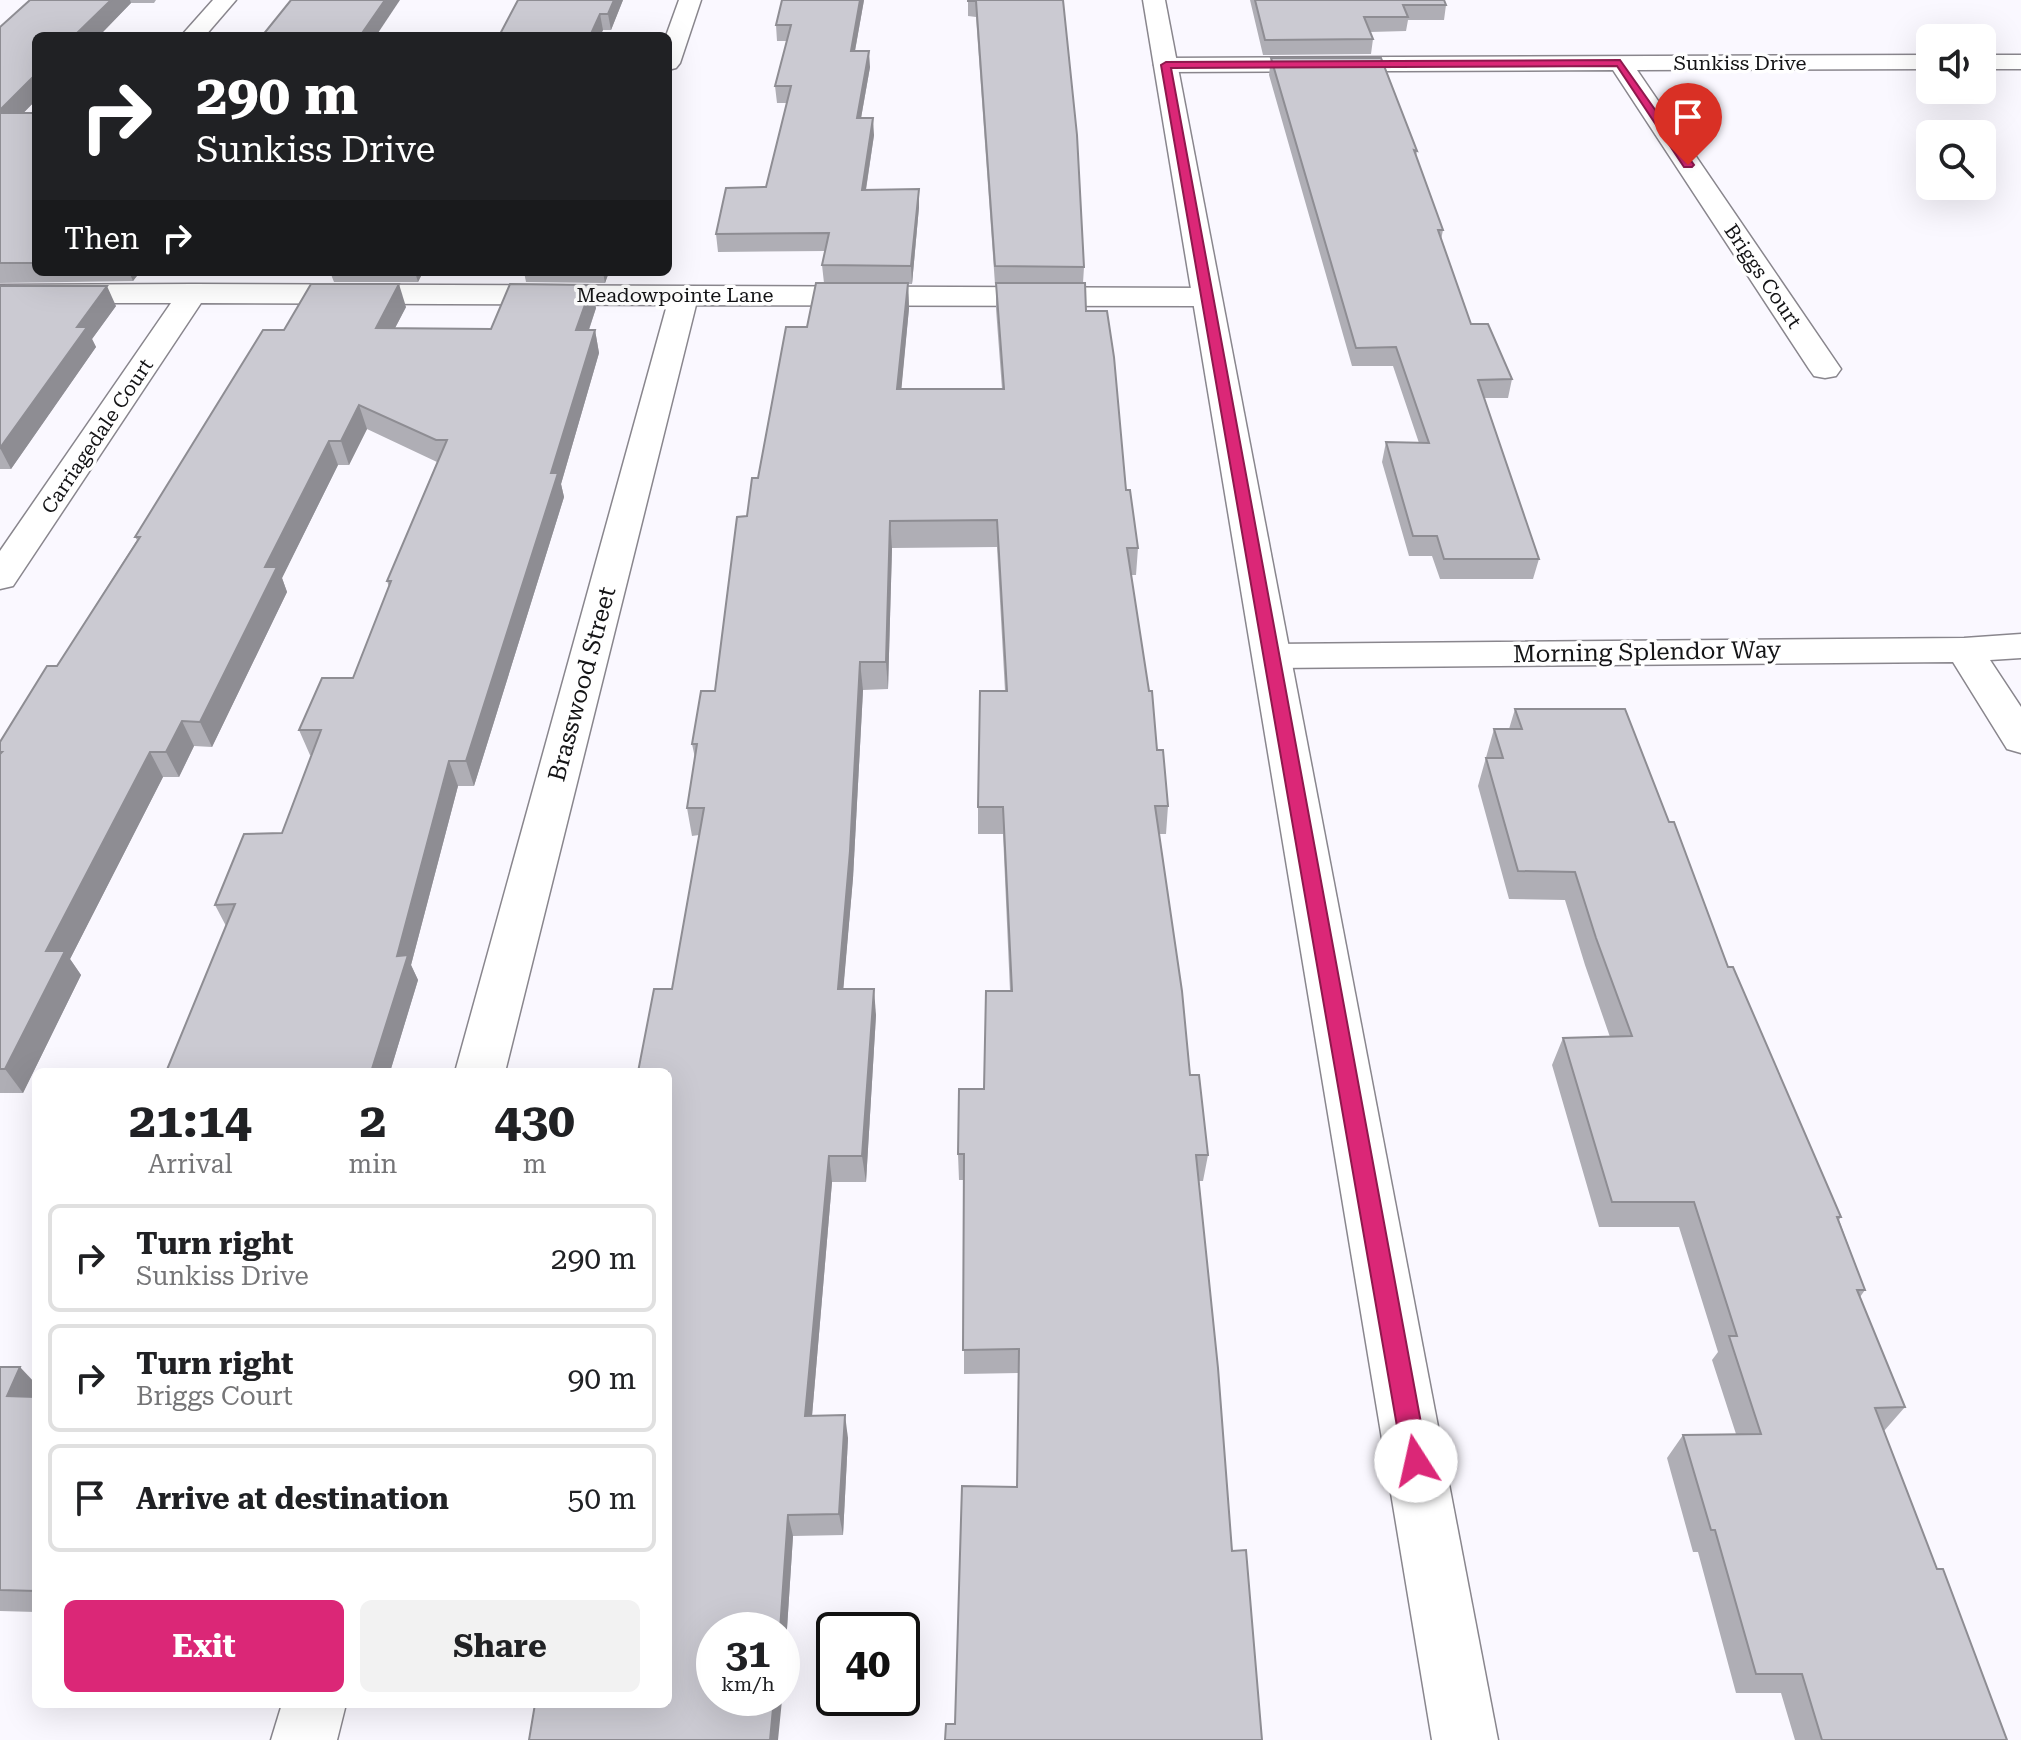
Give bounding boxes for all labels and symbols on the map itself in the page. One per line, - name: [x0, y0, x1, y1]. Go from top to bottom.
- street label: Sunkiss Drive: [1674, 51, 1806, 75]
- pin: [1654, 83, 1722, 165]
- street label: Briggs Court: [1719, 219, 1807, 333]
- street label: Meadowpointe Lane: [576, 283, 774, 307]
- street label: Carriagedale Court: [36, 353, 158, 518]
- street label: Brasswood Street: [543, 584, 621, 784]
- street label: Morning Splendor Way: [1513, 636, 1782, 668]
- position arrow: [1374, 1419, 1458, 1503]
- speed limit sign: 40: [816, 1612, 920, 1716]

